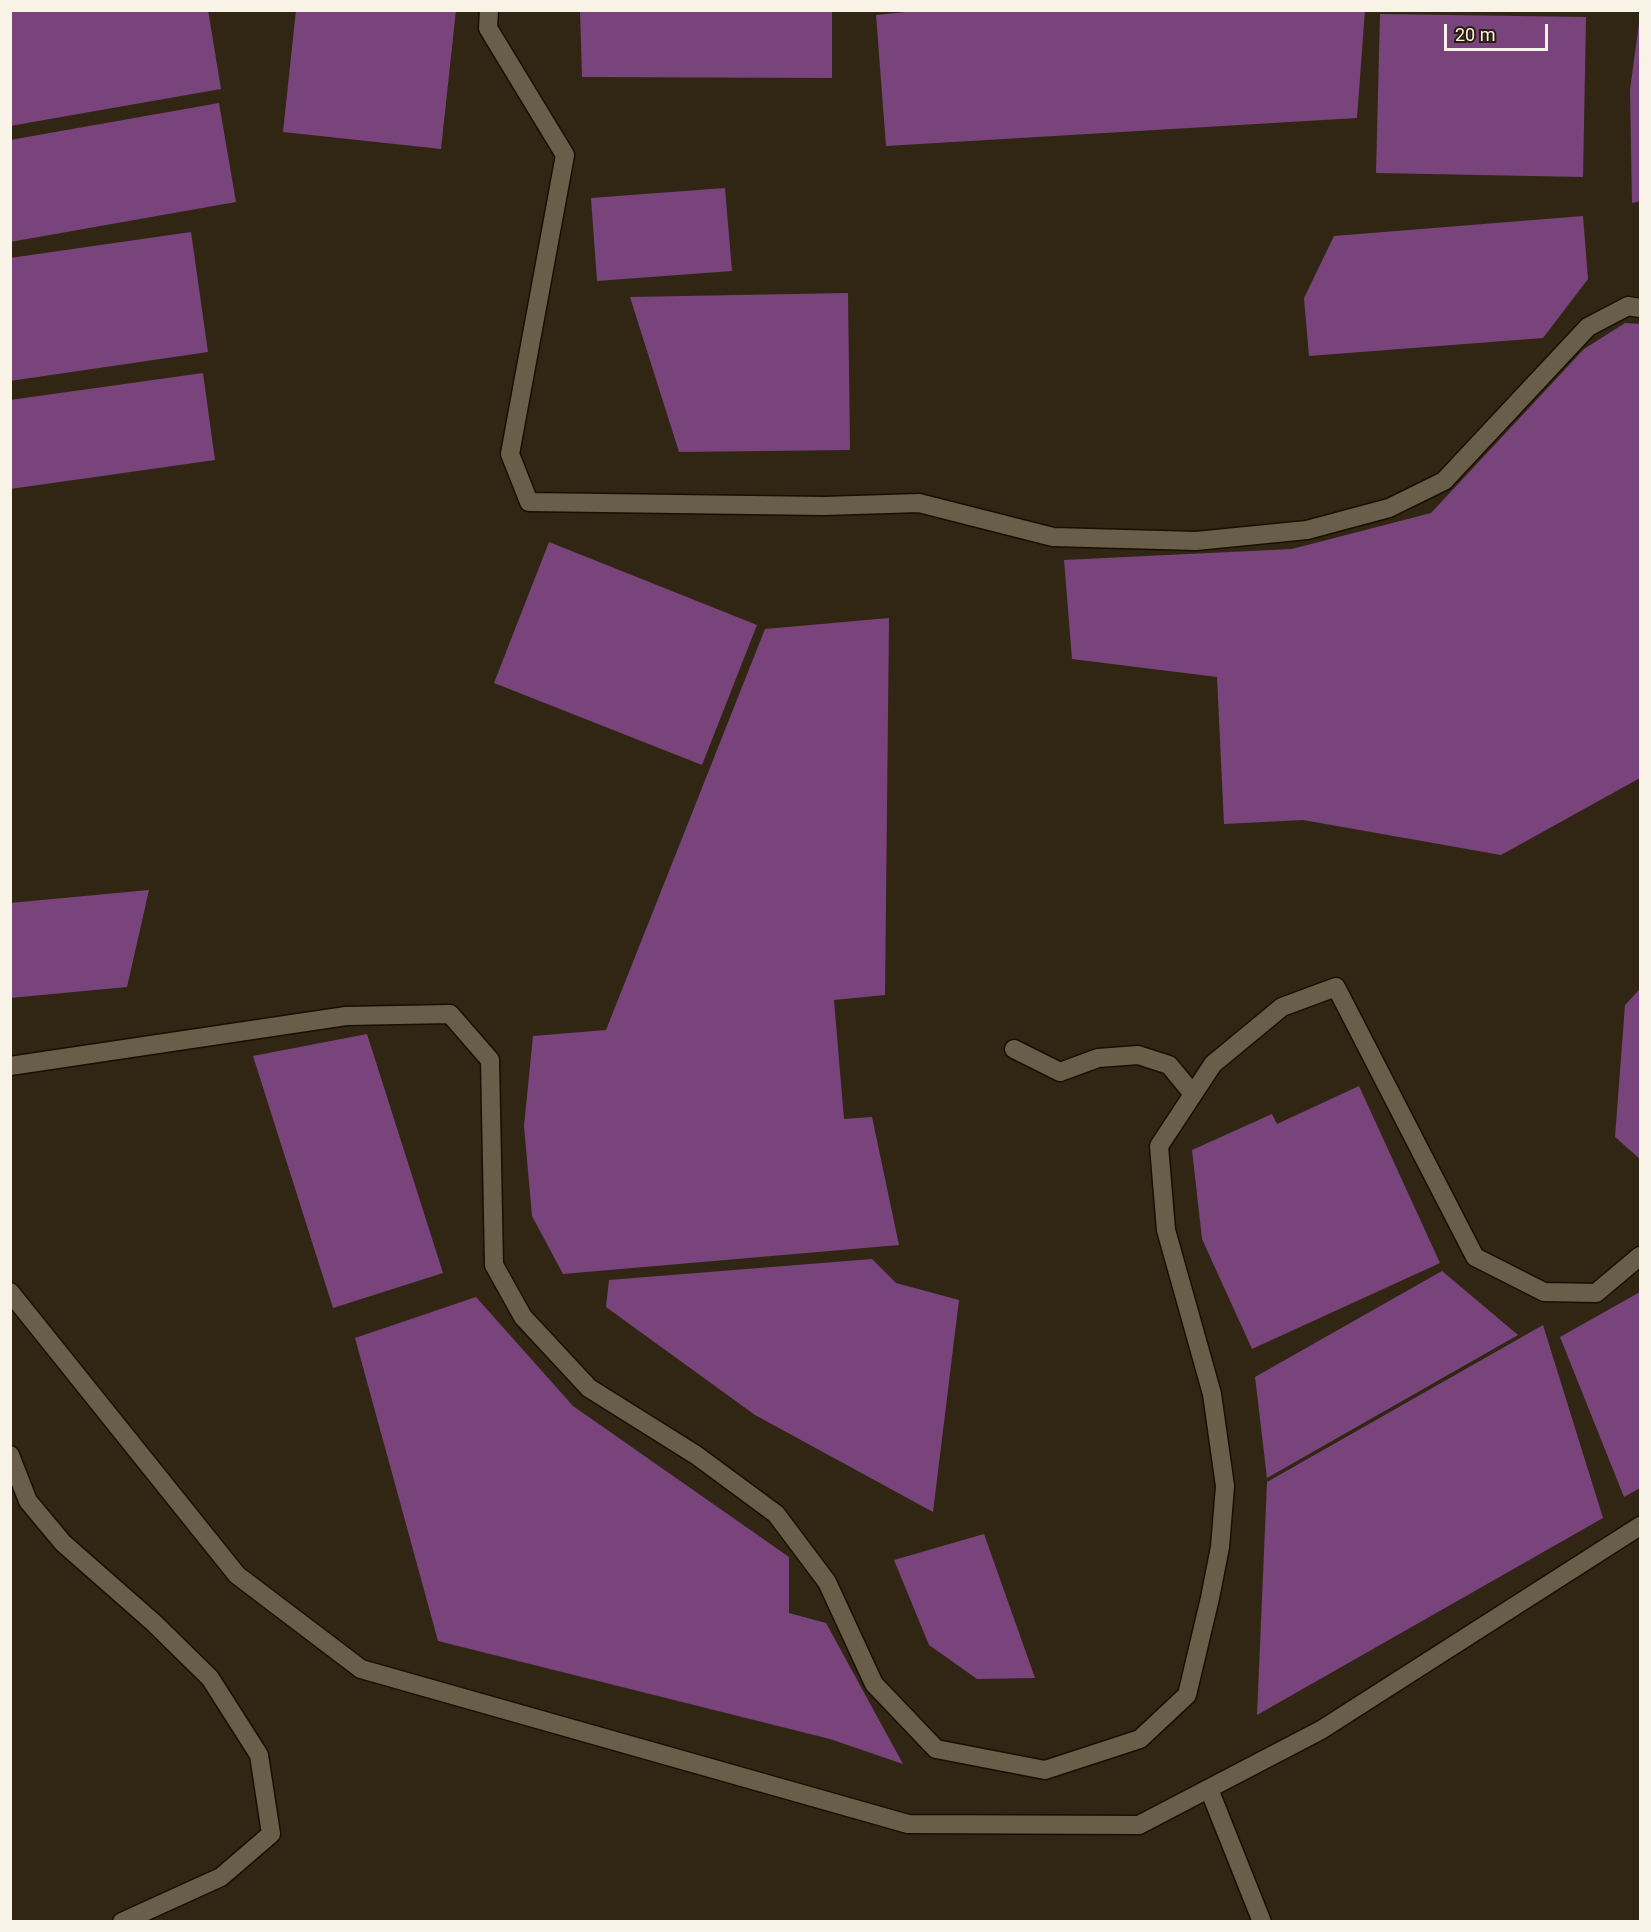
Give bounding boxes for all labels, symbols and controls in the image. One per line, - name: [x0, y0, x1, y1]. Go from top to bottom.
- scale bar: [1447, 12, 1550, 50]
- text: 20 m: [1455, 24, 1495, 45]

